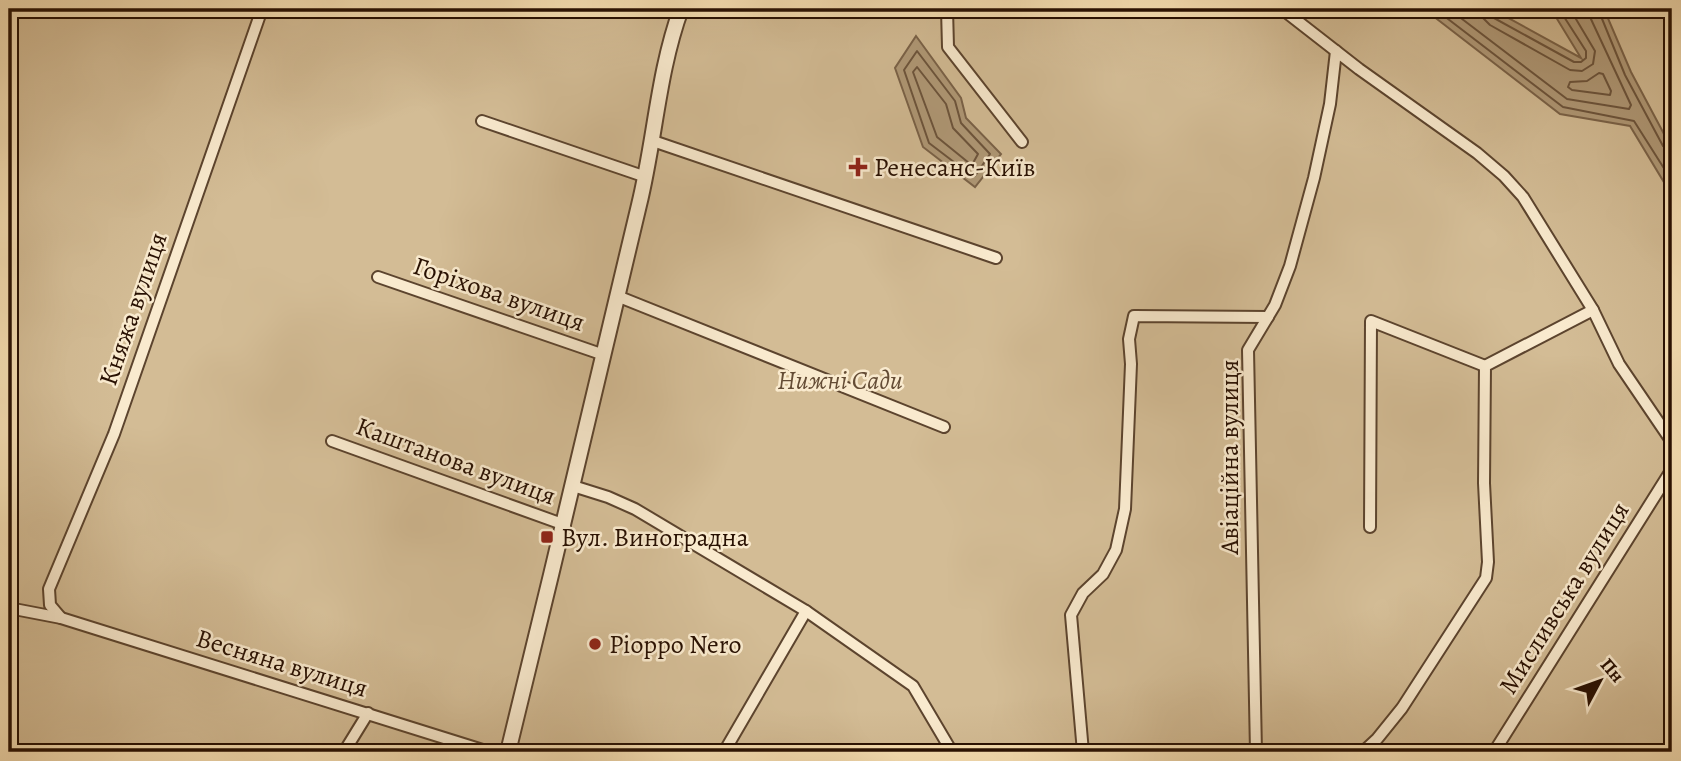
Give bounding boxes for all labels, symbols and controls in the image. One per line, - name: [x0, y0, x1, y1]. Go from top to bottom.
- place label: Ренесанс-Київ: [874, 150, 1035, 185]
- marker: Ренесанс-Київ: [848, 157, 868, 177]
- street label: Княжа вулиця: [90, 228, 176, 390]
- street label: Горіхова вулиця: [409, 248, 589, 340]
- street label: Авіаційна вулиця: [1212, 360, 1247, 555]
- park label: Нижні Сади: [777, 363, 903, 398]
- street label: Каштанова вулиця: [351, 409, 561, 513]
- street label: Мисливська вулиця: [1491, 495, 1637, 701]
- place label: Вул. Виноградна: [561, 520, 749, 555]
- marker: Вул. Виноградна: [539, 529, 555, 545]
- street label: Весняна вулиця: [192, 620, 372, 706]
- place label: Pioppo Nero: [609, 627, 741, 662]
- marker: Pioppo Nero: [587, 636, 603, 652]
- north arrow: [1566, 646, 1636, 716]
- text: Пн: [1594, 653, 1630, 688]

